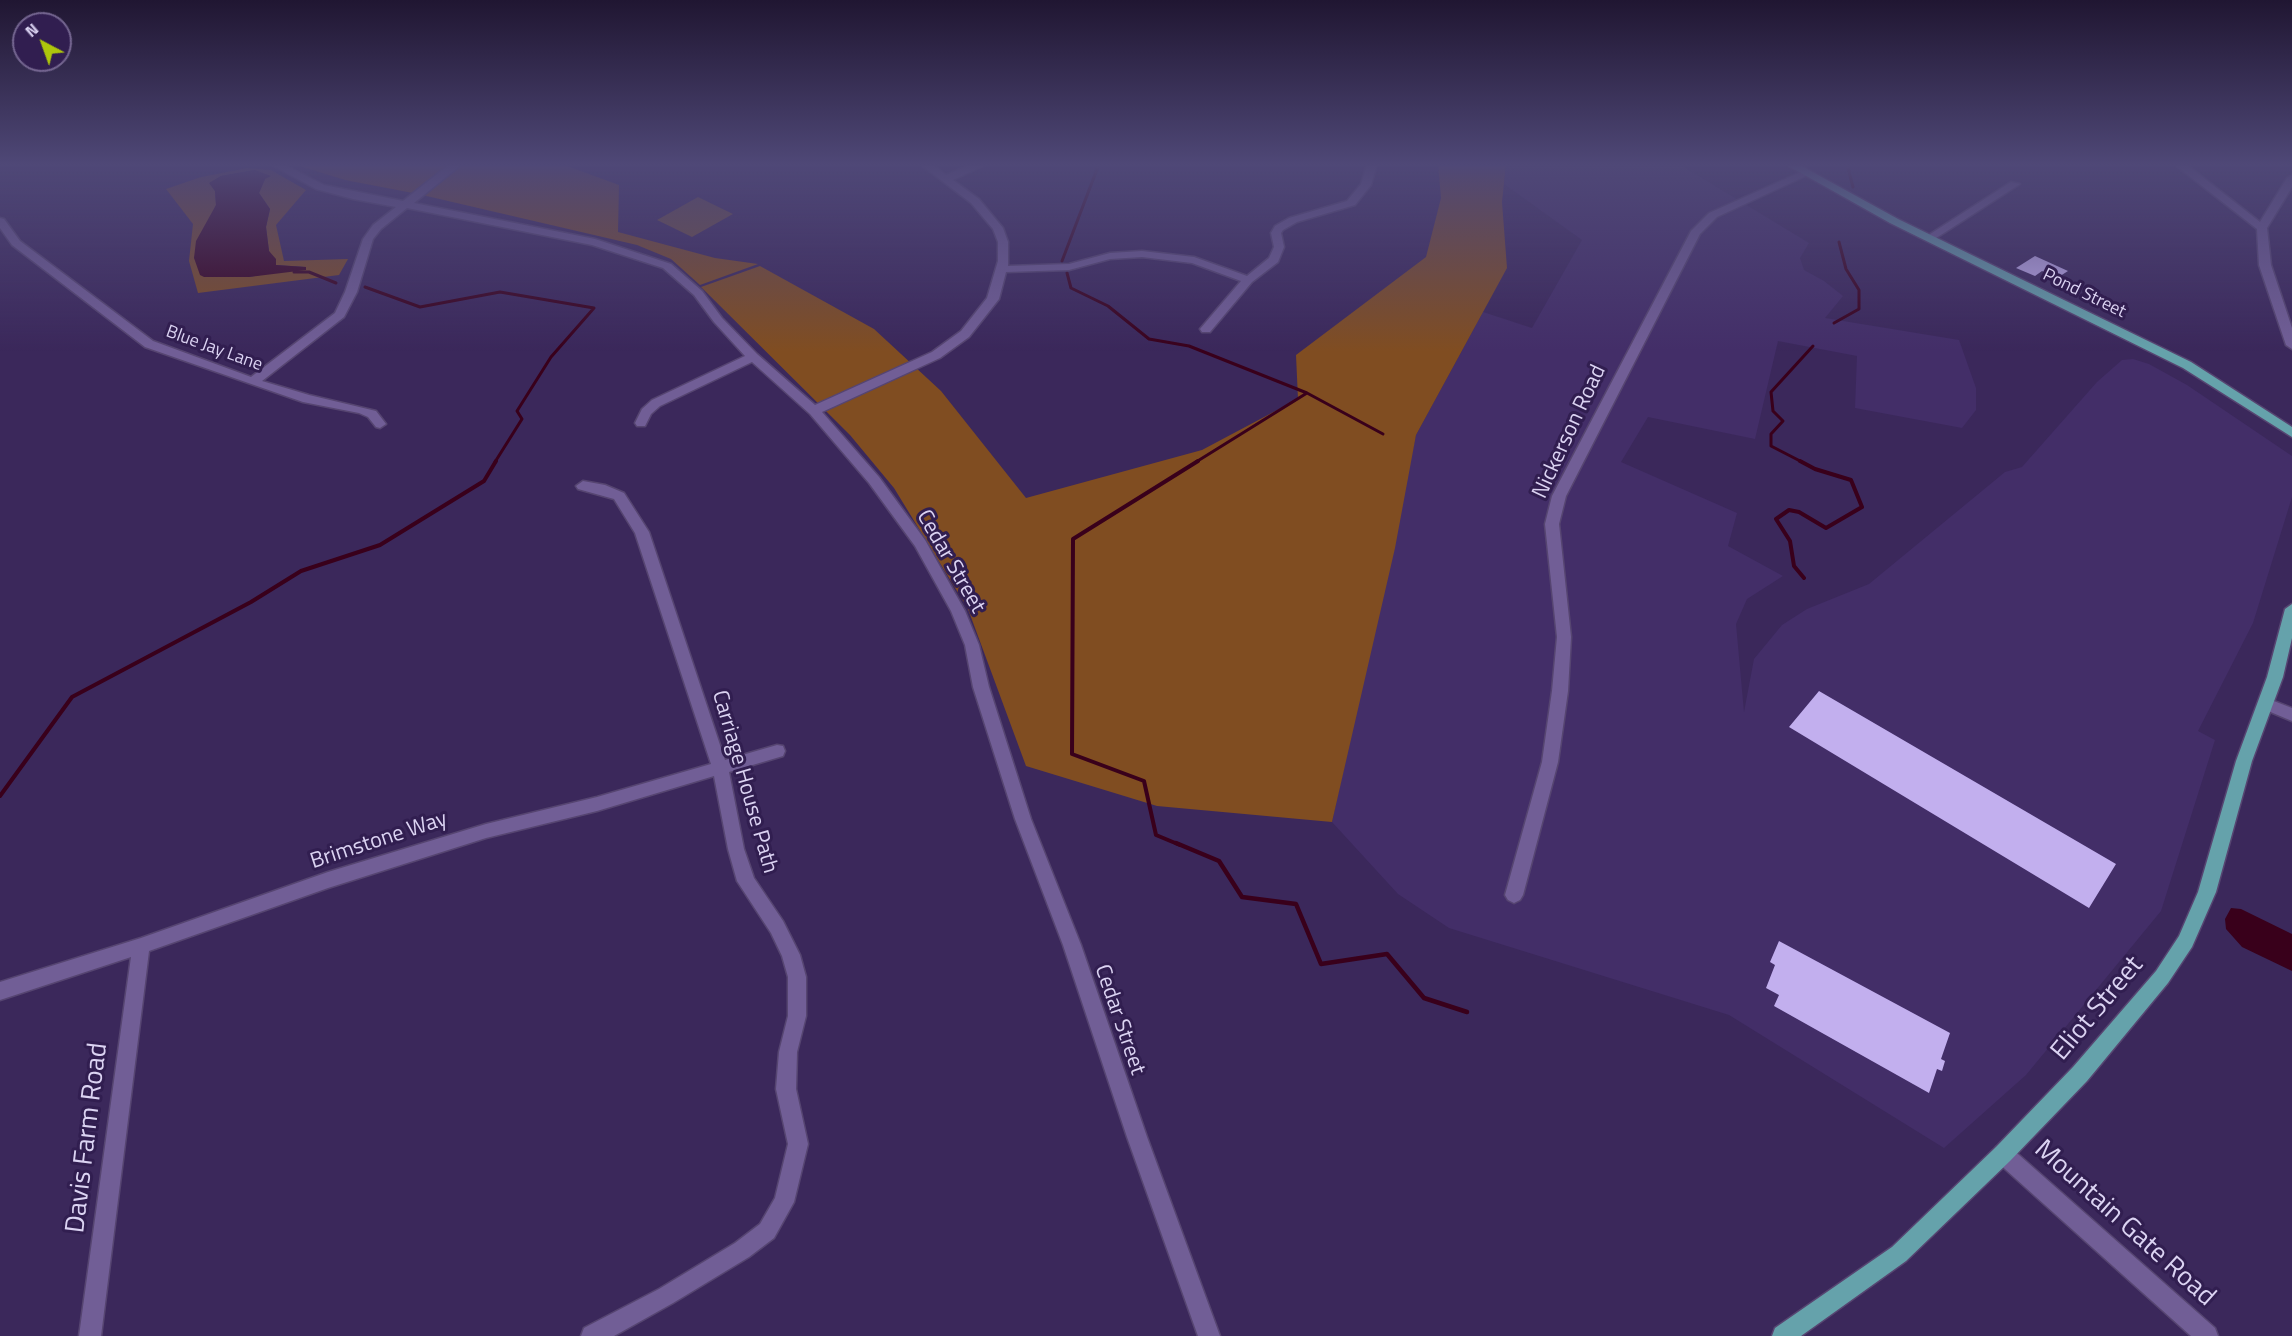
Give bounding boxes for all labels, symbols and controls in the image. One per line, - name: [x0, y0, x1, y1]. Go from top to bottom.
- north arrow: [12, 12, 72, 72]
- text: N: [19, 17, 44, 43]
- street label: Pond Street: [2039, 265, 2129, 323]
- street label: Blue Jay Lane: [163, 322, 265, 376]
- street label: Nickerson Road: [1528, 361, 1612, 503]
- street label: Cedar Street: [910, 506, 990, 618]
- street label: Carriage House Path: [705, 688, 783, 876]
- street label: Brimstone Way: [307, 806, 451, 876]
- street label: Eliot Street: [2045, 950, 2151, 1068]
- street label: Cedar Street: [1088, 961, 1150, 1079]
- street label: Davis Farm Road: [60, 1041, 116, 1235]
- street label: Mountain Gate Road: [2027, 1134, 2221, 1314]

